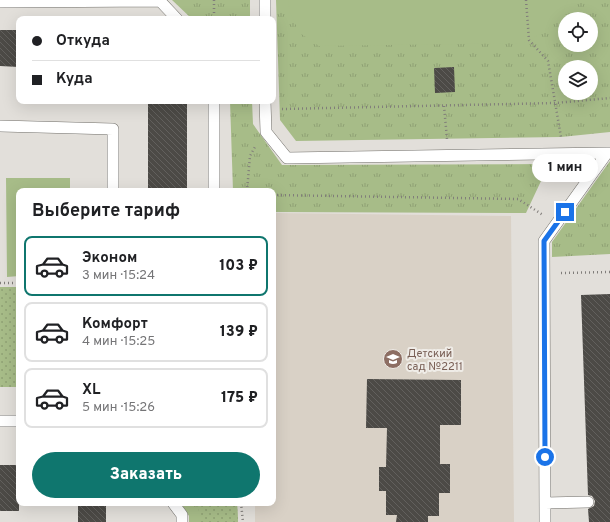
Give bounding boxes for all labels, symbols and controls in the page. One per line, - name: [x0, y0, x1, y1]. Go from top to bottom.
- map controls: [558, 12, 598, 100]
- button: locate: [558, 12, 598, 52]
- text: Откуда: [56, 32, 110, 51]
- button: layers: [558, 60, 598, 100]
- text: Куда: [56, 70, 93, 89]
- callout: 1 мин: [532, 154, 598, 182]
- text: 1 мин: [548, 160, 582, 176]
- text: Выберите тариф: [32, 200, 180, 223]
- route end: [556, 203, 574, 221]
- icon: car: [34, 248, 70, 284]
- text: Эконом: [82, 249, 137, 268]
- text: 103 ₽: [219, 257, 258, 276]
- text: 3 мин · 15:24: [82, 268, 155, 284]
- icon: car: [34, 314, 70, 350]
- text: Комфорт: [82, 315, 148, 334]
- text: 139 ₽: [220, 323, 258, 342]
- text: 4 мин · 15:25: [82, 334, 155, 350]
- place label: Детский сад №2211: [407, 347, 463, 374]
- school or university icon: Детский сад №2211: [382, 348, 404, 370]
- icon: car: [34, 380, 70, 416]
- text: XL: [82, 381, 100, 400]
- text: 175 ₽: [221, 389, 258, 408]
- text: 5 мин · 15:26: [82, 400, 155, 416]
- route start: [536, 448, 554, 466]
- button: Заказать: [32, 452, 260, 498]

